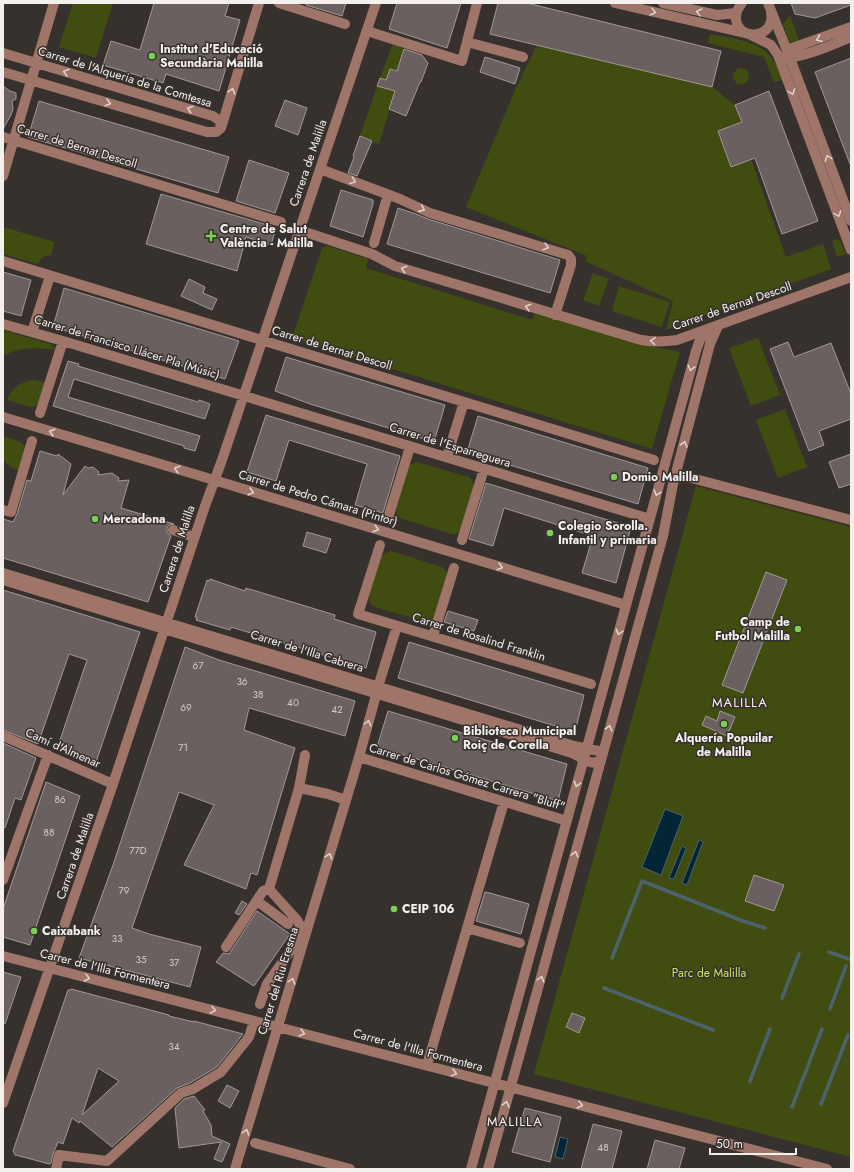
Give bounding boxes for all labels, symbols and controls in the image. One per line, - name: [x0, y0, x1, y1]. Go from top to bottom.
- one-way arrow: [650, 8, 656, 16]
- one-way arrow: [696, 8, 703, 17]
- one-way arrow: [816, 34, 823, 42]
- place label: Institut d'Educació Secundària Malilla: [160, 40, 263, 72]
- street label: Carrer de l'Alqueria de la Comtessa: [36, 42, 214, 112]
- marker: Institut d'Educació Secundària Malilla: [147, 51, 157, 61]
- one-way arrow: [63, 68, 70, 77]
- one-way arrow: [227, 87, 236, 94]
- one-way arrow: [788, 88, 796, 95]
- one-way arrow: [104, 98, 111, 107]
- one-way arrow: [187, 105, 194, 114]
- street label: Carrera de Malilla: [285, 117, 331, 209]
- street label: Carrer de Bernat Descoll: [15, 119, 139, 173]
- one-way arrow: [824, 155, 832, 162]
- one-way arrow: [349, 176, 356, 184]
- one-way arrow: [418, 204, 425, 212]
- one-way arrow: [833, 210, 841, 217]
- place label: Centre de Salut València - Malilla: [219, 220, 313, 252]
- marker: Centre de Salut València - Malilla: [205, 230, 217, 242]
- one-way arrow: [542, 242, 549, 251]
- one-way arrow: [401, 265, 408, 274]
- street label: Carrer de Bernat Descoll: [670, 277, 794, 335]
- one-way arrow: [525, 303, 532, 312]
- street label: Carrer de Francisco Llácer Pla (Músic): [32, 310, 222, 384]
- street label: Carrer de Bernat Descoll: [270, 321, 394, 375]
- one-way arrow: [650, 337, 656, 346]
- one-way arrow: [688, 364, 696, 371]
- street label: Carrer de l'Esparreguera: [387, 418, 513, 472]
- one-way arrow: [49, 428, 56, 437]
- one-way arrow: [679, 440, 688, 447]
- one-way arrow: [174, 465, 181, 474]
- street label: Carrer de Pedro Cámara (Pintor): [236, 465, 400, 531]
- place label: Domio Malilla: [622, 468, 698, 486]
- marker: Domio Malilla: [609, 472, 619, 482]
- one-way arrow: [248, 487, 255, 496]
- one-way arrow: [653, 489, 662, 496]
- street label: Carrera de Malilla: [154, 503, 200, 595]
- place label: Mercadona: [103, 510, 166, 528]
- marker: Mercadona: [90, 514, 100, 524]
- place label: Colegio Sorolla. Infantil y primaria: [558, 517, 657, 549]
- one-way arrow: [372, 524, 379, 533]
- marker: Colegio Sorolla. Infantil y primaria: [545, 528, 555, 538]
- one-way arrow: [497, 562, 504, 571]
- street label: Carrer de Rosalind Franklin: [410, 608, 548, 666]
- place label: Camp de Futbol Malilla: [715, 613, 790, 645]
- marker: Camp de Futbol Malilla: [793, 624, 803, 634]
- street label: Carrer de l'Illa Cabrera: [248, 625, 366, 677]
- one-way arrow: [615, 628, 624, 635]
- house number: 67: [192, 658, 204, 673]
- house number: 36: [236, 674, 248, 689]
- house number: 38: [253, 687, 263, 702]
- district label: MALILLA: [712, 693, 768, 712]
- house number: 40: [287, 695, 299, 710]
- house number: 69: [180, 700, 192, 715]
- house number: 42: [331, 702, 343, 717]
- one-way arrow: [364, 719, 372, 726]
- marker: Alquería Popuilar de Malilla: [719, 719, 729, 729]
- place label: Biblioteca Municipal Roiç de Corella: [463, 722, 576, 754]
- street label: Camí d'Almenar: [22, 723, 104, 773]
- one-way arrow: [605, 725, 613, 732]
- place label: Alquería Popuilar de Malilla: [674, 729, 773, 761]
- marker: Biblioteca Municipal Roiç de Corella: [450, 733, 460, 743]
- street label: Carrer de Carlos Gómez Carrera "Bluff": [367, 739, 567, 815]
- house number: 71: [178, 740, 188, 755]
- one-way arrow: [573, 780, 582, 787]
- house number: 86: [54, 792, 66, 807]
- street label: Carrera de Malilla: [52, 810, 98, 902]
- house number: 88: [44, 825, 54, 840]
- house number: 77D: [129, 843, 147, 858]
- one-way arrow: [571, 851, 579, 857]
- one-way arrow: [324, 853, 333, 860]
- house number: 79: [118, 883, 130, 898]
- place label: CEIP 106: [402, 900, 455, 918]
- marker: CEIP 106: [389, 904, 399, 914]
- place label: Caixabank: [42, 922, 101, 940]
- street label: Carrer del Riu Eresma: [253, 925, 303, 1037]
- marker: Caixabank: [29, 926, 39, 936]
- house number: 33: [112, 931, 123, 946]
- street label: Carrer de l'Illa Formentera: [38, 944, 172, 994]
- house number: 35: [135, 952, 147, 967]
- house number: 37: [169, 955, 180, 970]
- park label: Parc de Malilla: [672, 964, 746, 982]
- one-way arrow: [84, 973, 90, 981]
- one-way arrow: [536, 976, 545, 983]
- one-way arrow: [287, 977, 296, 984]
- one-way arrow: [209, 1005, 216, 1014]
- street label: Carrer de l'Illa Formentera: [351, 1024, 485, 1076]
- one-way arrow: [298, 1028, 305, 1037]
- house number: 34: [168, 1039, 180, 1054]
- one-way arrow: [451, 1068, 458, 1077]
- one-way arrow: [577, 1100, 584, 1109]
- one-way arrow: [501, 1101, 509, 1108]
- district label: MALILLA: [487, 1112, 543, 1131]
- one-way arrow: [241, 1128, 250, 1135]
- scale bar: [710, 1130, 796, 1156]
- text: 50 m: [716, 1135, 743, 1153]
- house number: 48: [597, 1140, 609, 1155]

